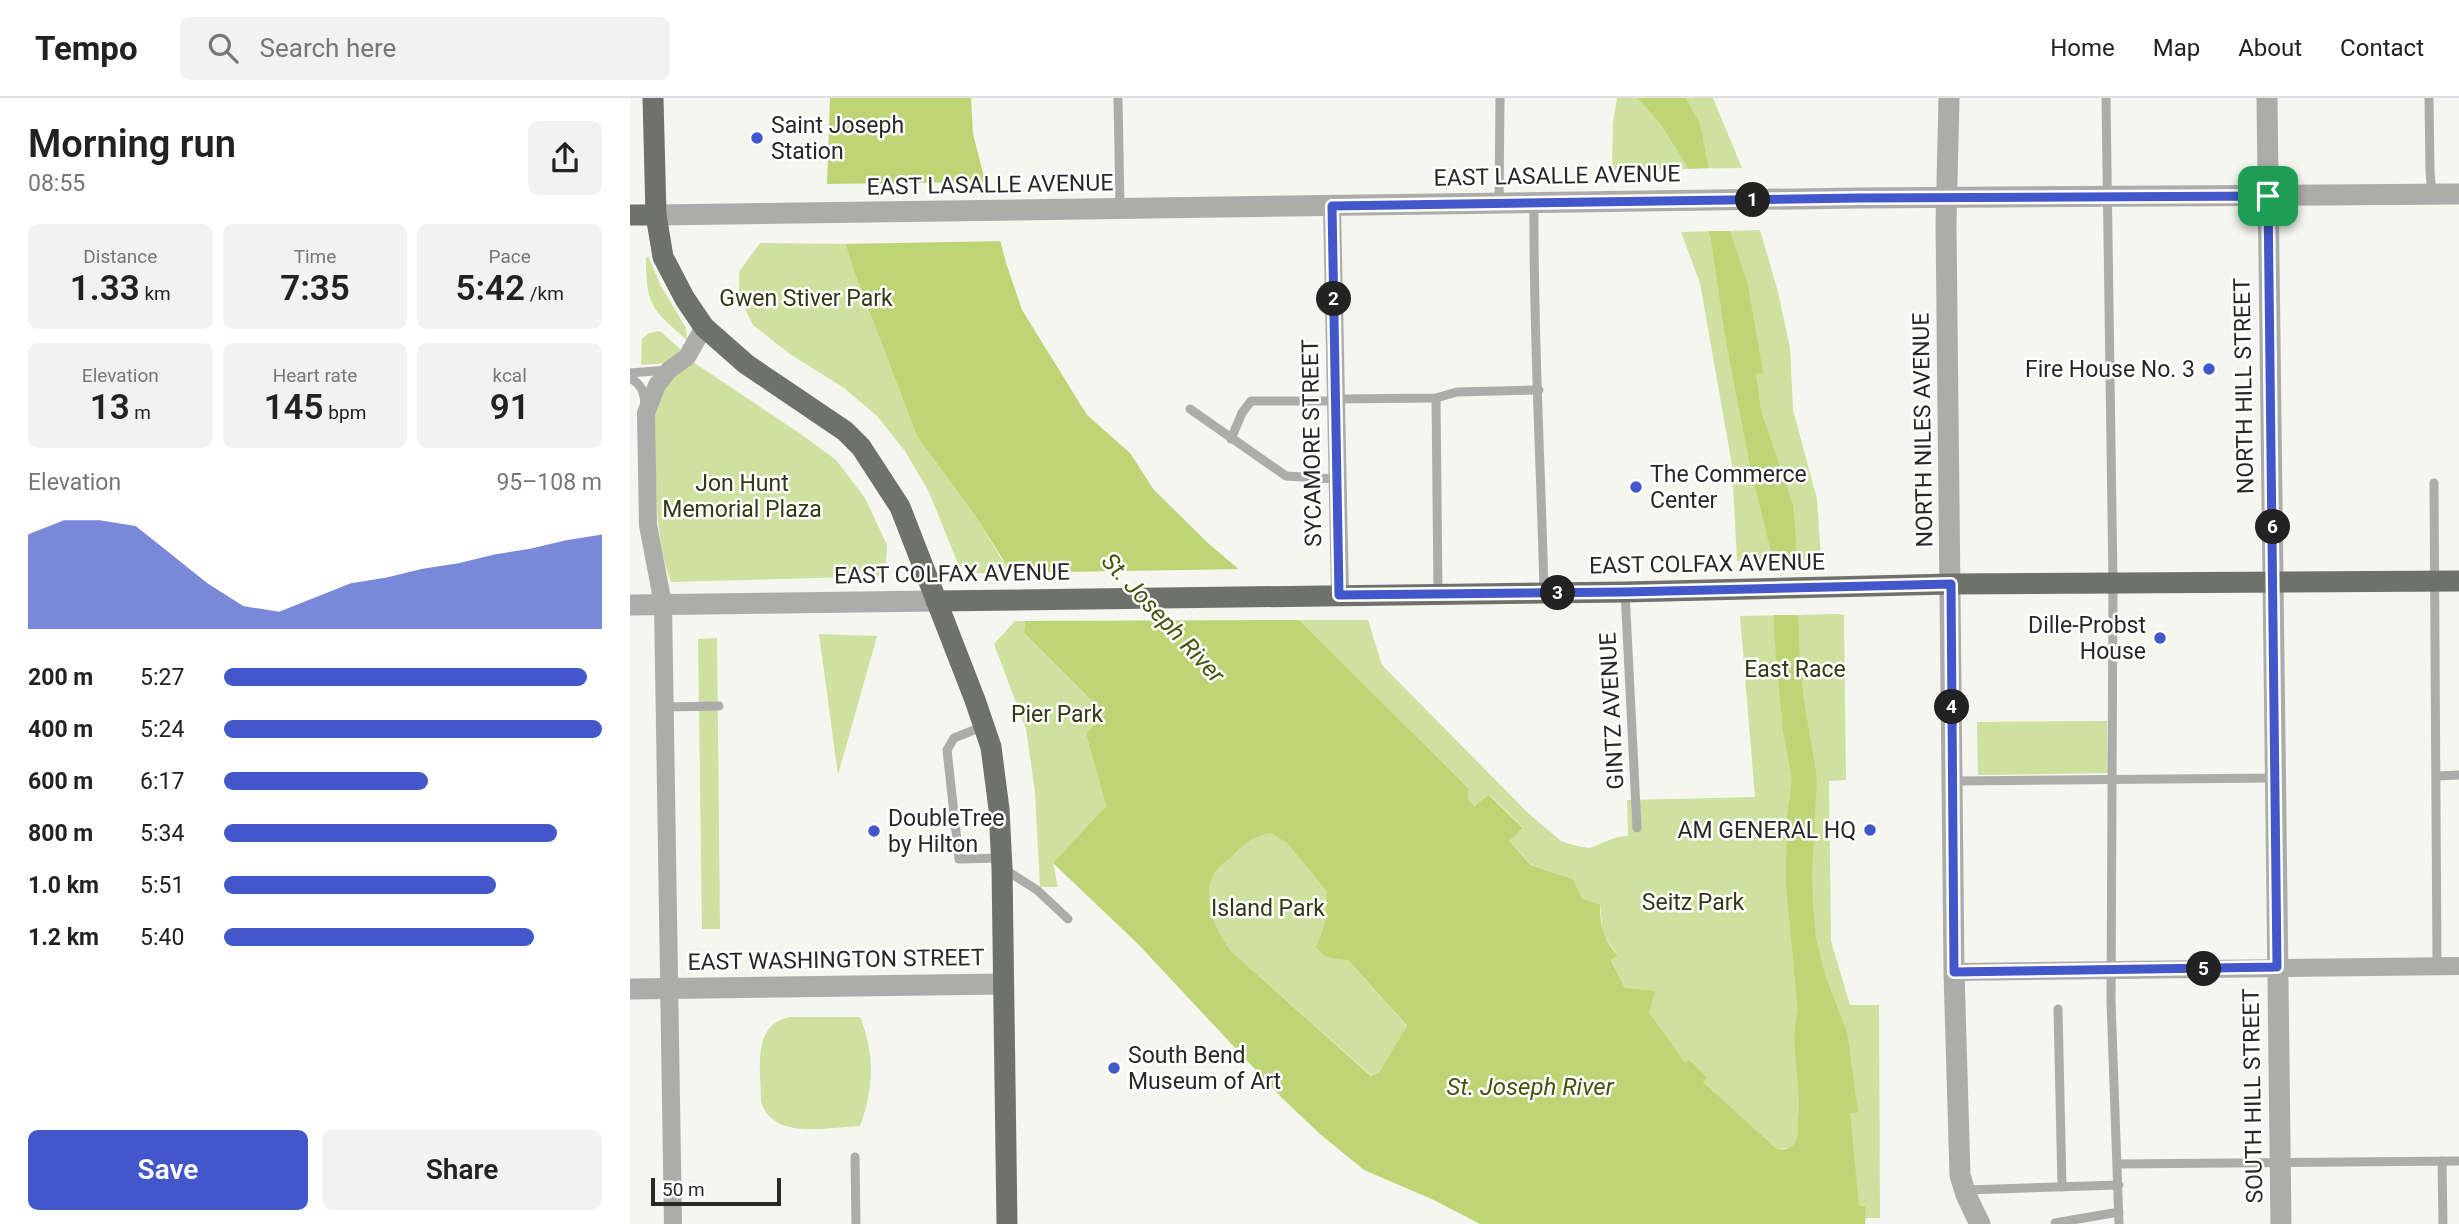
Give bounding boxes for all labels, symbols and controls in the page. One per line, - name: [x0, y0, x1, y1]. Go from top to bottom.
- search box: [180, 17, 670, 80]
- text: Tempo: [35, 29, 138, 68]
- icon: search: [204, 29, 242, 67]
- text: Search here: [260, 33, 396, 63]
- text: Home: [2050, 34, 2115, 62]
- text: Map: [2153, 34, 2200, 62]
- text: About: [2238, 34, 2302, 62]
- text: Contact: [2340, 34, 2424, 62]
- place label: Saint Joseph Station: [771, 112, 904, 165]
- button: share: [528, 121, 602, 195]
- text: Morning run: [28, 122, 236, 166]
- marker: Saint Joseph Station: [749, 130, 765, 146]
- street label: EAST LASALLE AVENUE: [1433, 160, 1681, 192]
- pin: [2238, 166, 2298, 226]
- street label: EAST LASALLE AVENUE: [866, 169, 1114, 201]
- text: 08:55: [28, 170, 85, 197]
- icon: arrive: [2249, 177, 2287, 215]
- pin: 1: [1736, 182, 1770, 217]
- text: 1: [1747, 188, 1758, 211]
- text: Distance: [83, 245, 157, 268]
- text: Time: [294, 245, 336, 268]
- text: Pace: [489, 245, 531, 268]
- text: 1.33: [70, 268, 140, 309]
- text: 7:35: [280, 268, 350, 309]
- text: 5:42: [455, 268, 525, 309]
- street label: NORTH HILL STREET: [2229, 277, 2259, 494]
- text: km: [140, 282, 171, 305]
- text: /km: [525, 282, 564, 305]
- pin: 2: [1316, 282, 1352, 316]
- park label: Gwen Stiver Park: [719, 285, 893, 312]
- text: 2: [1328, 287, 1339, 310]
- street label: NORTH NILES AVENUE: [1907, 312, 1939, 548]
- street label: SYCAMORE STREET: [1297, 339, 1327, 547]
- place label: Fire House No. 3: [2025, 356, 2195, 383]
- marker: Fire House No. 3: [2201, 361, 2217, 377]
- text: Elevation: [82, 364, 159, 387]
- text: Heart rate: [273, 364, 357, 387]
- text: kcal: [492, 364, 527, 387]
- text: 13: [90, 387, 130, 428]
- text: 145: [264, 387, 324, 428]
- text: 91: [490, 387, 530, 428]
- text: m: [130, 401, 151, 424]
- text: bpm: [324, 401, 366, 424]
- place label: The Commerce Center: [1650, 461, 1807, 514]
- text: Elevation: [28, 469, 121, 496]
- text: 95–108 m: [496, 469, 602, 496]
- park label: Jon Hunt Memorial Plaza: [662, 470, 822, 523]
- marker: The Commerce Center: [1628, 479, 1644, 495]
- pin: 6: [2256, 510, 2290, 544]
- text: 6: [2267, 515, 2278, 538]
- water label: St. Joseph River: [1096, 547, 1231, 689]
- street label: EAST COLFAX AVENUE: [1589, 548, 1825, 580]
- street label: EAST COLFAX AVENUE: [834, 558, 1070, 590]
- pin: 3: [1541, 575, 1576, 610]
- text: 3: [1552, 581, 1563, 604]
- place label: Dille-Probst House: [2028, 612, 2146, 665]
- marker: Dille-Probst House: [2152, 630, 2168, 646]
- street label: GINTZ AVENUE: [1594, 632, 1630, 790]
- park label: East Race: [1744, 656, 1846, 683]
- text: 200 m: [28, 664, 93, 691]
- text: 5:27: [140, 664, 184, 691]
- pin: 4: [1934, 690, 1970, 724]
- text: 4: [1946, 695, 1957, 718]
- park label: Pier Park: [1011, 701, 1103, 728]
- text: 400 m: [28, 716, 93, 743]
- text: 5:24: [140, 716, 184, 743]
- text: 600 m: [28, 768, 93, 795]
- text: 6:17: [140, 768, 184, 795]
- place label: DoubleTree by Hilton: [888, 805, 1004, 858]
- place label: AM GENERAL HQ: [1677, 817, 1856, 844]
- text: 800 m: [28, 820, 93, 847]
- text: 5:34: [140, 820, 184, 847]
- marker: AM GENERAL HQ: [1862, 822, 1878, 838]
- marker: DoubleTree by Hilton: [866, 823, 882, 839]
- text: 1.0 km: [28, 872, 99, 899]
- text: 5:51: [140, 872, 184, 899]
- park label: Seitz Park: [1642, 889, 1745, 916]
- park label: Island Park: [1211, 895, 1325, 922]
- text: 1.2 km: [28, 924, 99, 951]
- text: 5:40: [140, 924, 184, 951]
- street label: EAST WASHINGTON STREET: [687, 944, 985, 976]
- pin: 5: [2186, 952, 2222, 986]
- text: 5: [2198, 957, 2209, 980]
- street label: SOUTH HILL STREET: [2238, 988, 2268, 1204]
- place label: South Bend Museum of Art: [1128, 1042, 1281, 1095]
- marker: South Bend Museum of Art: [1106, 1060, 1122, 1076]
- water label: St. Joseph River: [1446, 1073, 1615, 1101]
- button: Save: [28, 1130, 308, 1210]
- button: Share: [322, 1130, 602, 1210]
- scale bar: [651, 1175, 780, 1207]
- text: 50 m: [662, 1178, 705, 1201]

